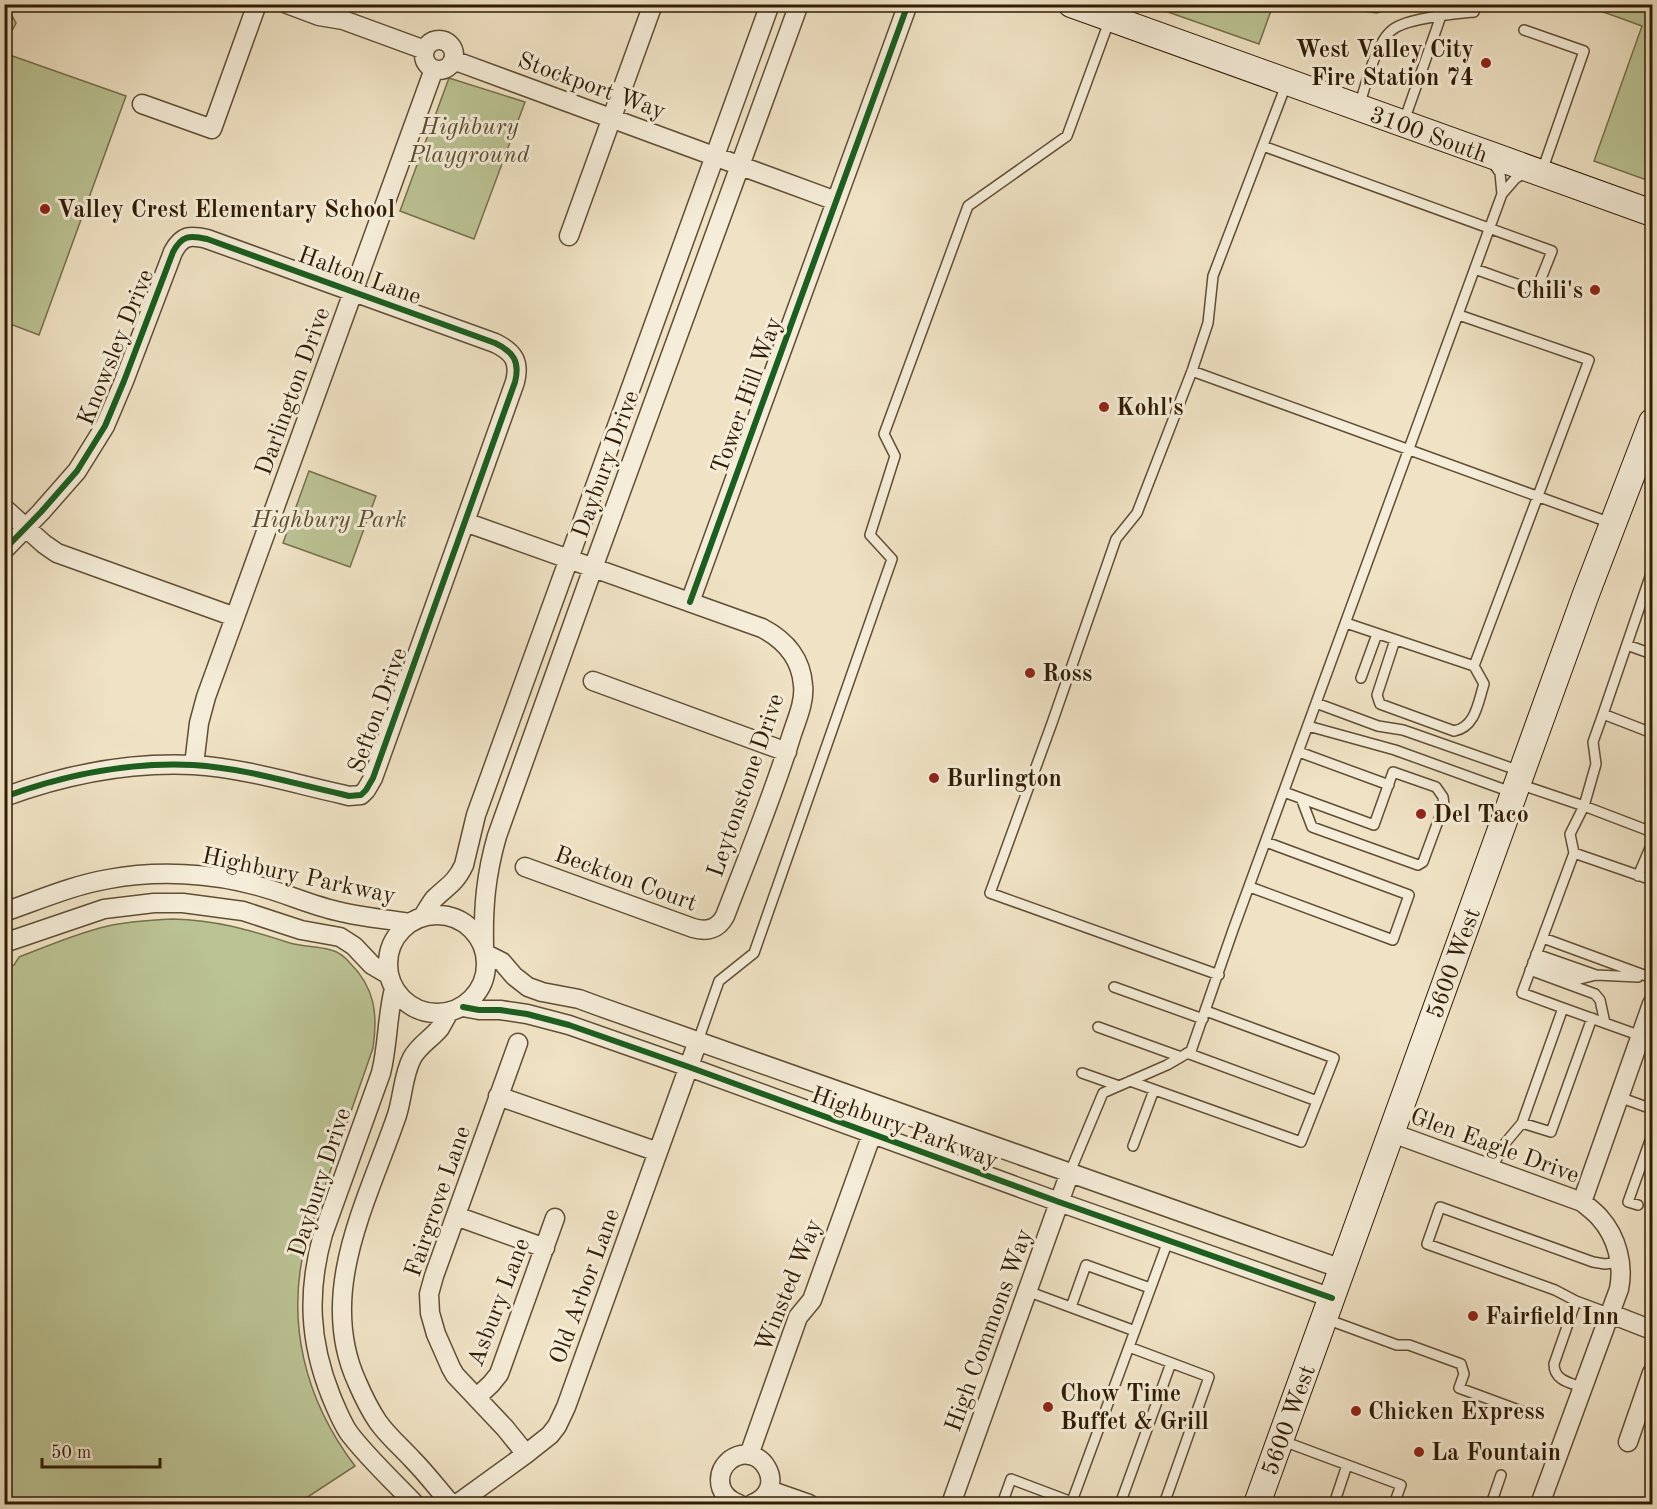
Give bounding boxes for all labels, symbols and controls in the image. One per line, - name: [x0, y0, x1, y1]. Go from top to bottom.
- place label: West Valley City Fire Station 74: [1295, 39, 1474, 91]
- street label: Stockport Way: [514, 49, 669, 125]
- marker: West Valley City Fire Station 74: [1479, 56, 1493, 70]
- street label: 3100 South: [1366, 103, 1490, 168]
- park label: Highbury Playground: [408, 116, 530, 168]
- place label: Valley Crest Elementary School: [57, 199, 395, 223]
- marker: Valley Crest Elementary School: [38, 202, 52, 216]
- street label: Halton Lane: [295, 244, 424, 310]
- street label: Knowsley Drive: [75, 266, 159, 429]
- place label: Chili's: [1516, 280, 1583, 304]
- marker: Chili's: [1588, 283, 1602, 297]
- street label: Darlington Drive: [252, 304, 335, 479]
- street label: Tower Hill Way: [708, 314, 787, 477]
- street label: Daybury Drive: [569, 388, 645, 542]
- place label: Kohl's: [1116, 397, 1184, 421]
- marker: Kohl's: [1097, 400, 1111, 414]
- park label: Highbury Park: [250, 509, 407, 533]
- street label: Sefton Drive: [345, 645, 413, 777]
- place label: Ross: [1042, 663, 1092, 687]
- marker: Ross: [1023, 666, 1037, 680]
- street label: Leytonstone Drive: [704, 691, 790, 880]
- place label: Burlington: [946, 768, 1062, 792]
- marker: Burlington: [927, 771, 941, 785]
- place label: Del Taco: [1433, 804, 1529, 828]
- marker: Del Taco: [1414, 807, 1428, 821]
- street label: Beckton Court: [551, 843, 700, 917]
- street label: Highbury Parkway: [200, 845, 398, 909]
- street label: 5600 West: [1424, 905, 1486, 1022]
- street label: Highbury Parkway: [808, 1084, 1001, 1174]
- street label: Daybury Drive: [286, 1105, 356, 1260]
- street label: Glen Eagle Drive: [1407, 1105, 1582, 1189]
- street label: Fairgrove Lane: [402, 1123, 476, 1280]
- street label: Old Arbor Lane: [547, 1206, 625, 1368]
- street label: Winsted Way: [752, 1216, 827, 1356]
- street label: High Commons Way: [942, 1226, 1038, 1435]
- street label: Asbury Lane: [464, 1235, 535, 1370]
- place label: Fairfield Inn: [1485, 1306, 1619, 1330]
- marker: Fairfield Inn: [1466, 1309, 1480, 1323]
- street label: 5600 West: [1259, 1362, 1321, 1479]
- place label: Chow Time Buffet & Grill: [1060, 1383, 1209, 1435]
- marker: Chow Time Buffet & Grill: [1041, 1400, 1055, 1414]
- place label: Chicken Express: [1368, 1401, 1545, 1425]
- marker: Chicken Express: [1349, 1404, 1363, 1418]
- scale bar: [42, 1431, 160, 1469]
- place label: La Fountain: [1431, 1442, 1561, 1466]
- text: 50 m: [51, 1444, 91, 1462]
- marker: La Fountain: [1412, 1445, 1426, 1459]

